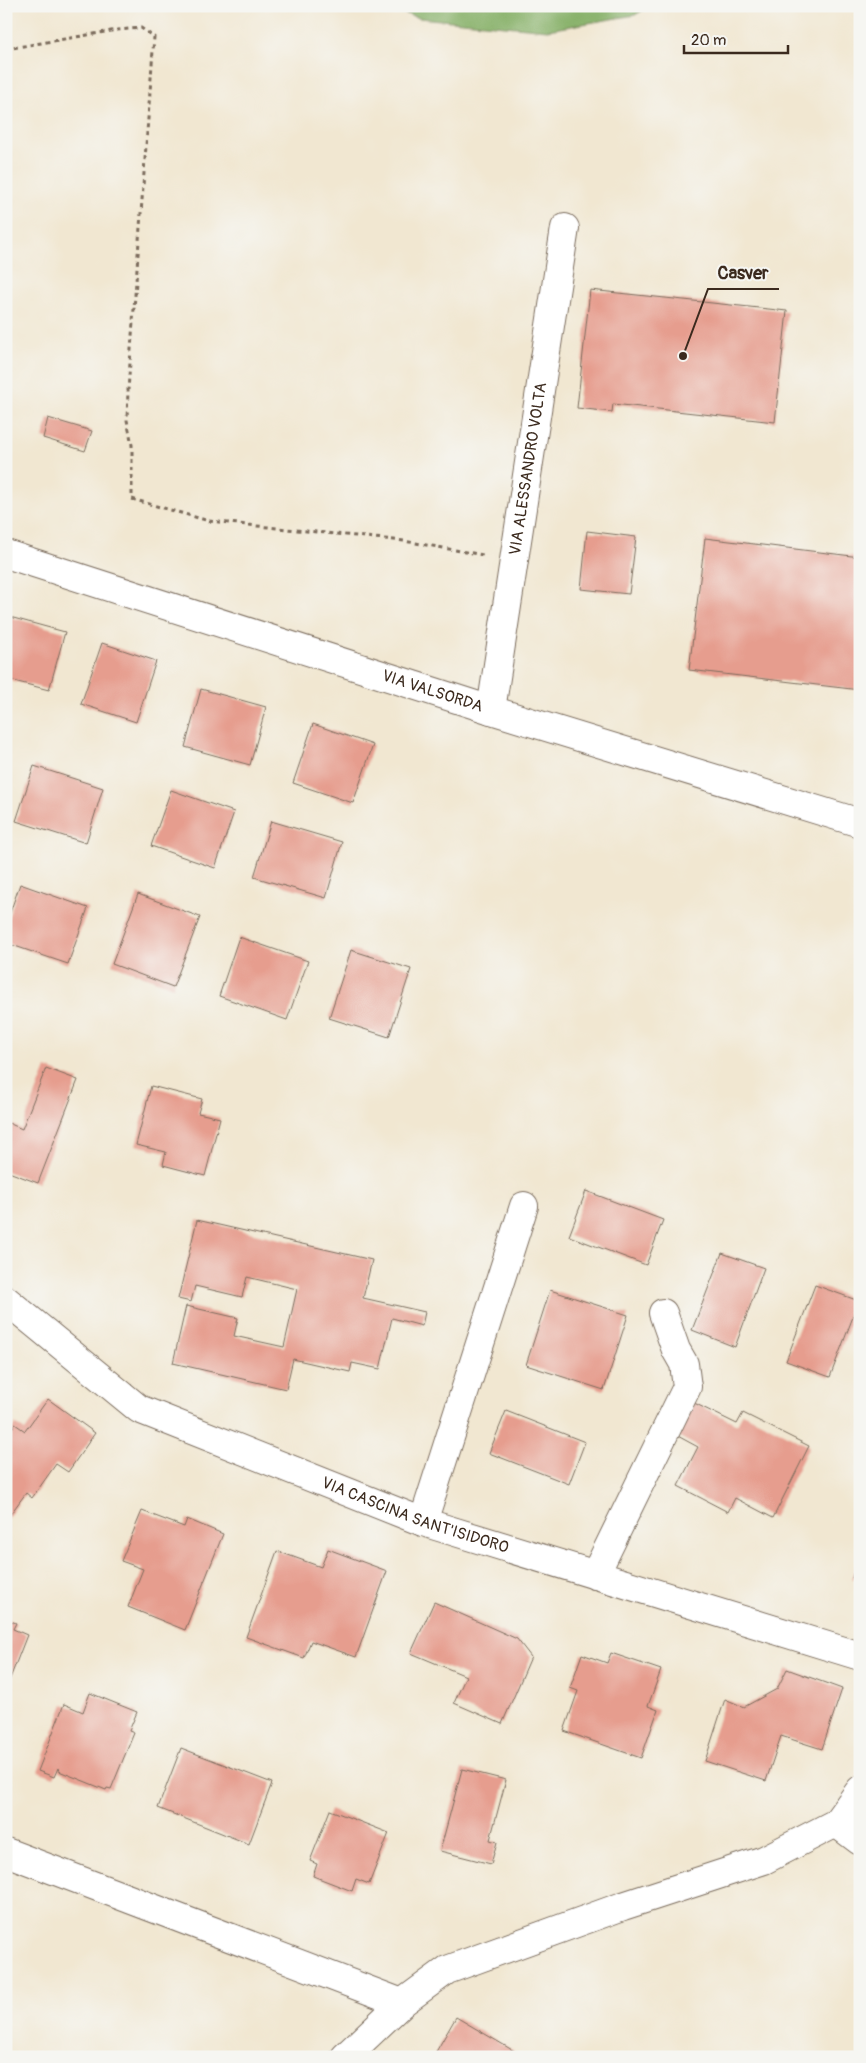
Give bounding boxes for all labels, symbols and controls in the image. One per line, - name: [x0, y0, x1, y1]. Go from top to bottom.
- scale bar: [684, 22, 787, 54]
- text: 20 m: [691, 31, 726, 50]
- callout: Casver: [708, 256, 779, 289]
- text: Casver: [718, 262, 769, 285]
- street label: VIA ALESSANDRO VOLTA: [505, 381, 551, 557]
- street label: VIA VALSORDA: [379, 666, 486, 717]
- street label: VIA CASCINA SANT'ISIDORO: [319, 1473, 511, 1558]

